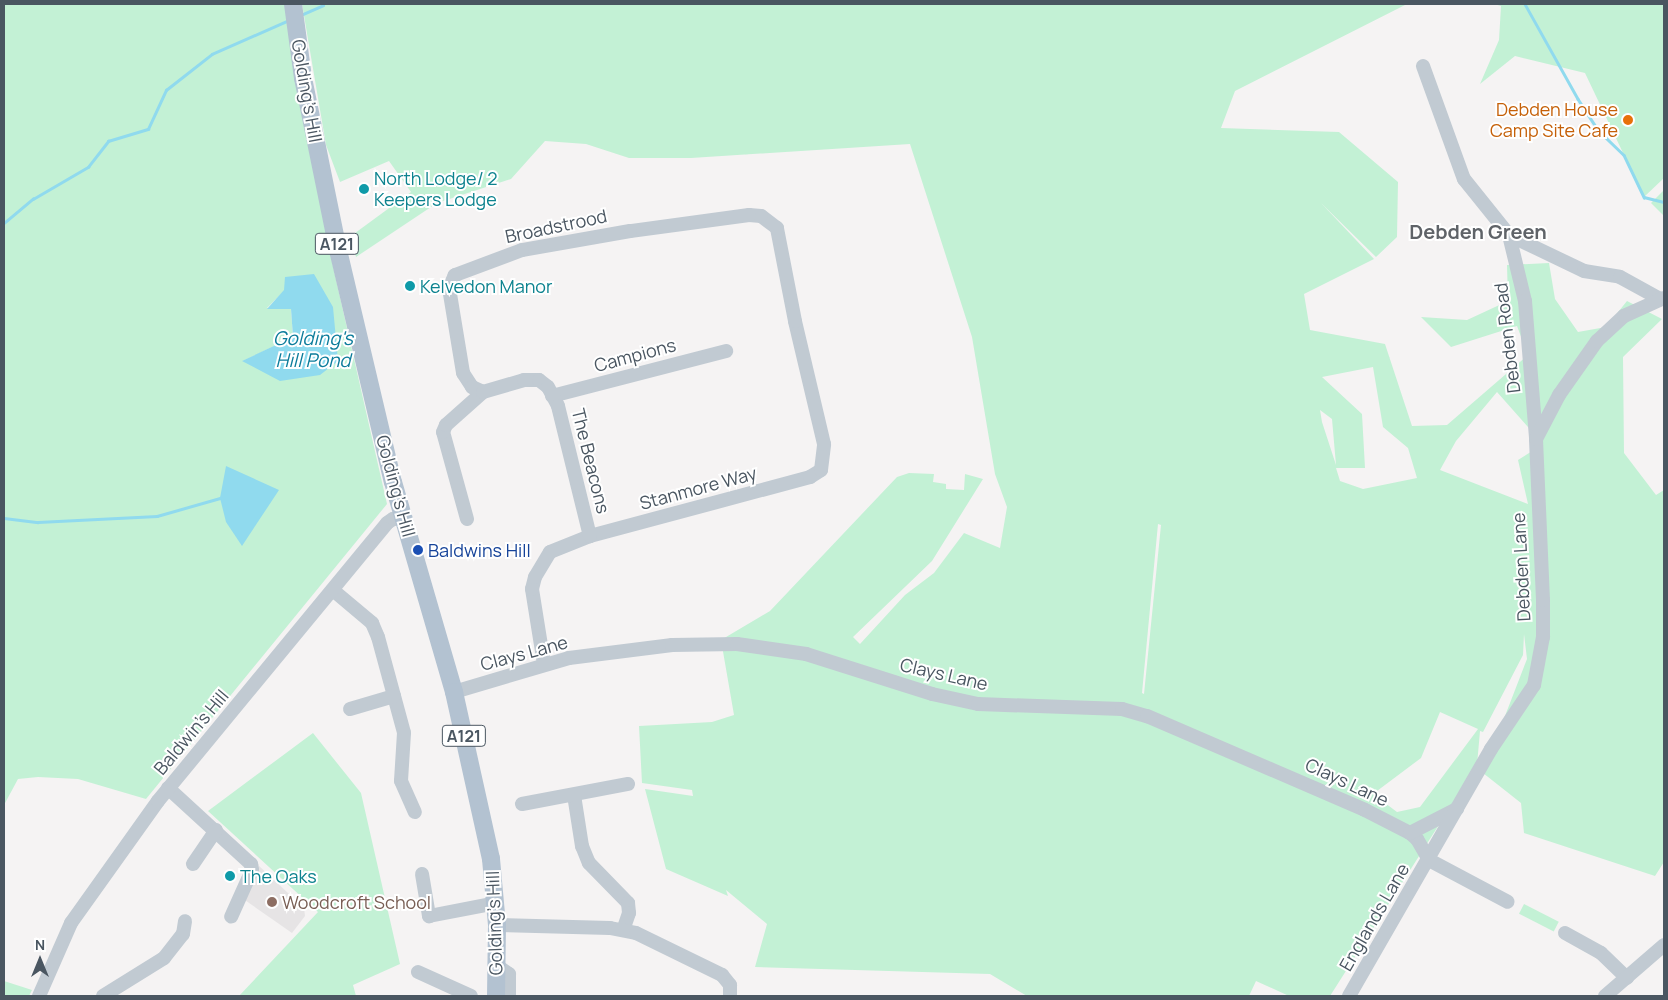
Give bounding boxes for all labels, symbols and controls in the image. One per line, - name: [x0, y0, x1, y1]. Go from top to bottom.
- street label: Golding's Hill: [287, 38, 327, 144]
- place label: Debden House Camp Site Cafe: [1490, 99, 1618, 142]
- marker: Debden House Camp Site Cafe: [1622, 114, 1634, 126]
- place label: North Lodge/ 2 Keepers Lodge: [374, 168, 497, 210]
- marker: North Lodge/ 2 Keepers Lodge: [358, 183, 370, 195]
- street label: Broadstrood: [503, 205, 609, 247]
- district label: Debden Green: [1409, 219, 1547, 243]
- road number: A121: [314, 230, 360, 258]
- place label: Kelvedon Manor: [420, 275, 552, 297]
- marker: Kelvedon Manor: [404, 280, 416, 292]
- street label: Debden Road: [1490, 282, 1524, 394]
- water label: Golding's Hill Pond: [273, 328, 353, 372]
- street label: Campions: [592, 334, 678, 376]
- street label: The Beacons: [568, 406, 614, 516]
- street label: Golding's Hill: [372, 433, 420, 539]
- street label: Stanmore Way: [637, 462, 759, 514]
- street label: Debden Lane: [1507, 512, 1535, 622]
- place label: Baldwins Hill: [428, 539, 531, 561]
- marker: Baldwins Hill: [412, 544, 424, 556]
- street label: Clays Lane: [478, 631, 570, 675]
- street label: Clays Lane: [898, 653, 990, 695]
- street label: Baldwin's Hill: [149, 685, 233, 779]
- road number: A121: [442, 722, 486, 749]
- street label: Clays Lane: [1302, 753, 1392, 811]
- street label: Englands Lane: [1335, 859, 1413, 975]
- place label: The Oaks: [240, 865, 317, 887]
- marker: The Oaks: [224, 870, 236, 882]
- street label: Golding's Hill: [481, 871, 507, 975]
- place label: Woodcroft School: [282, 891, 431, 913]
- marker: Woodcroft School: [266, 896, 278, 908]
- north arrow: [15, 935, 65, 985]
- text: N: [35, 935, 45, 954]

